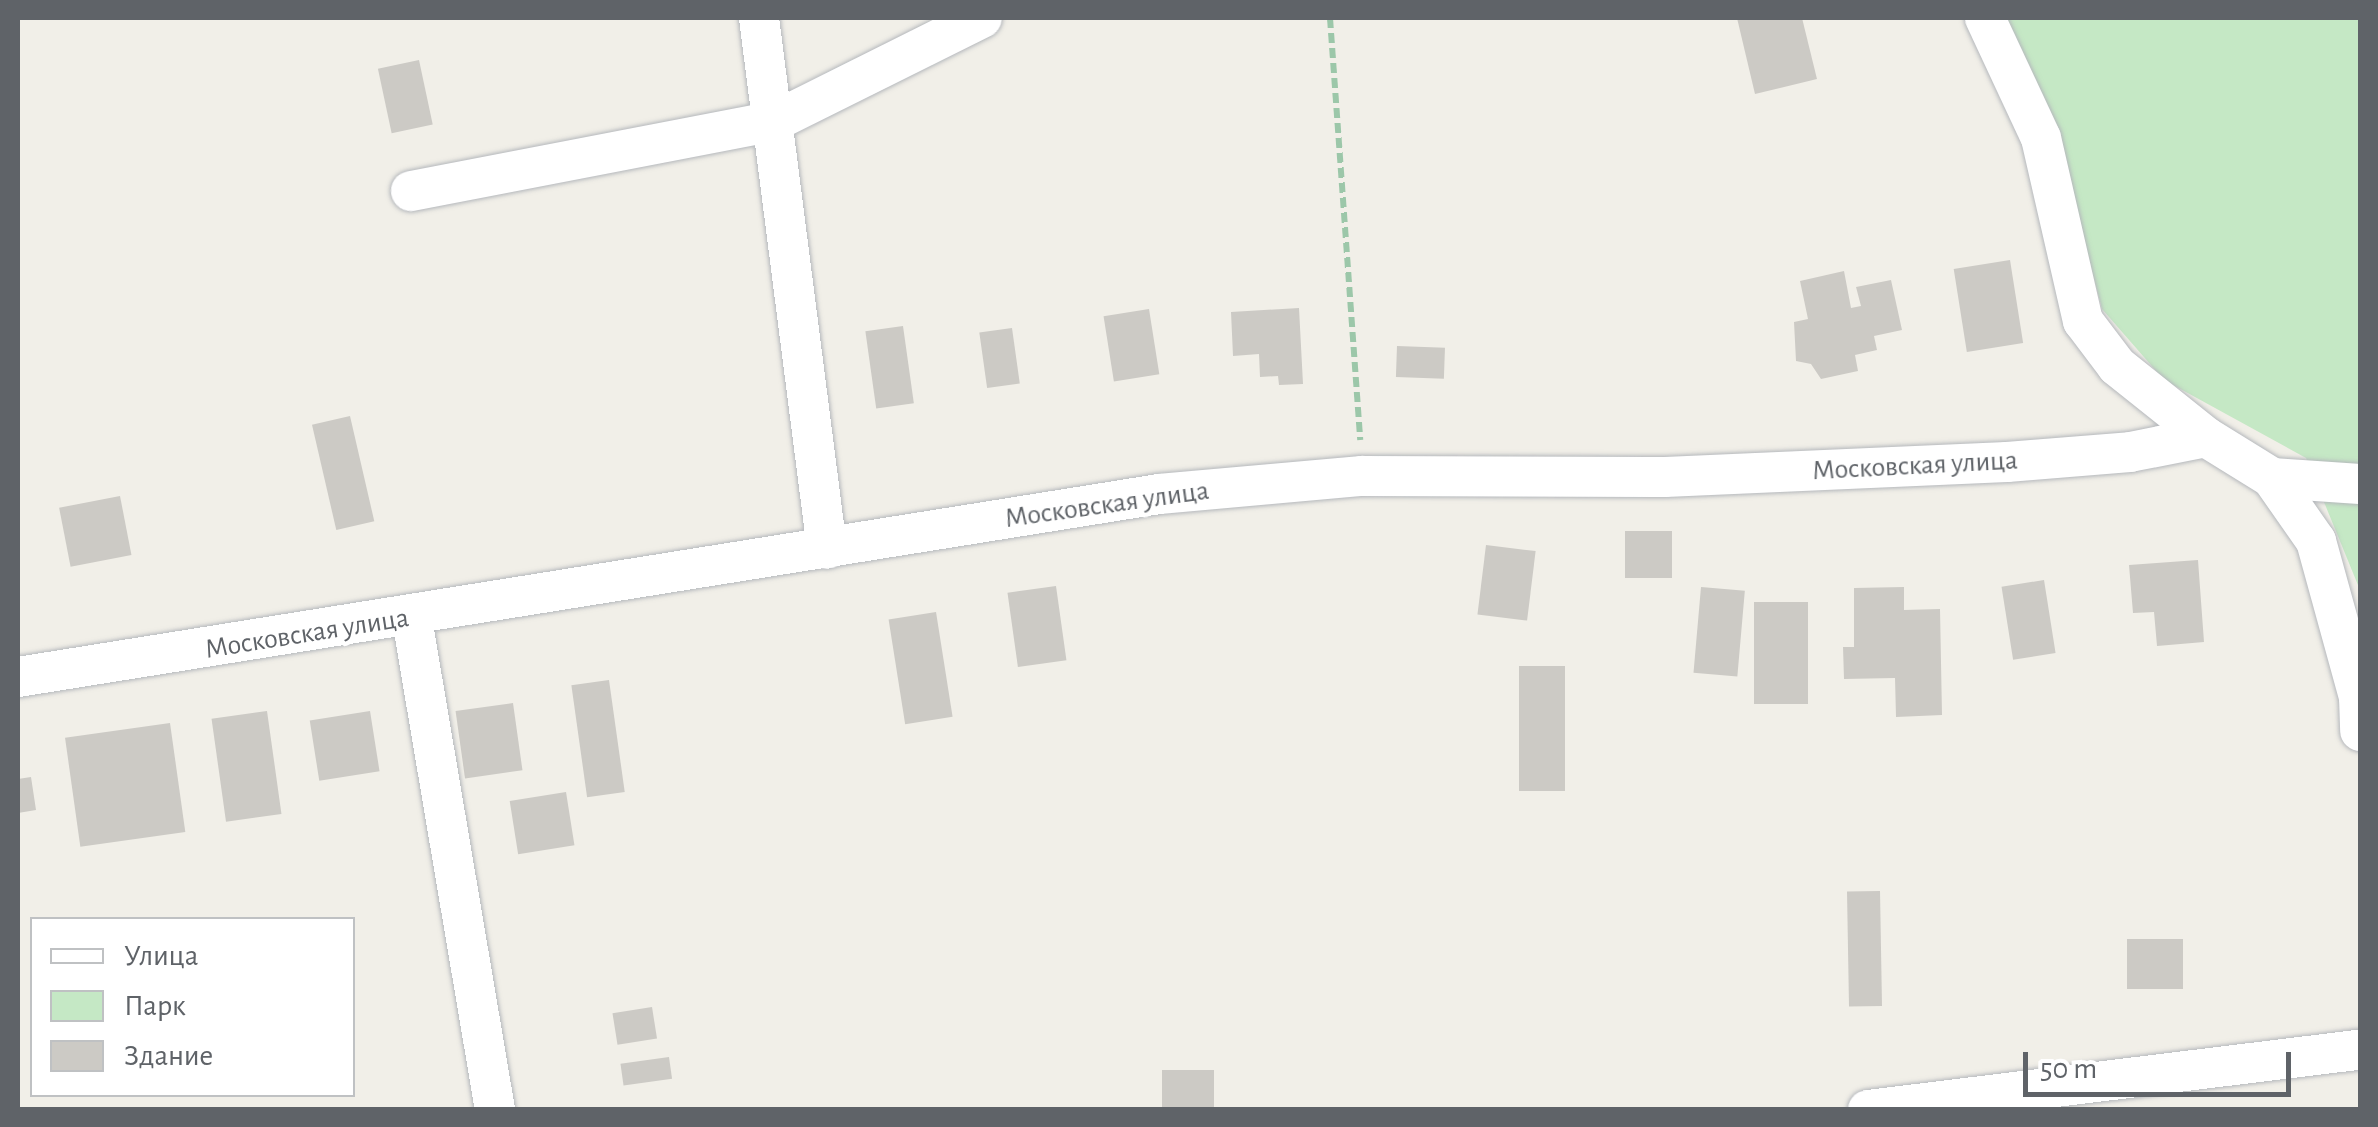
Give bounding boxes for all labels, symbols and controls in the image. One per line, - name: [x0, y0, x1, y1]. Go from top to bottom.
- street label: Московская улица: [1811, 444, 2019, 488]
- street label: Московская улица: [1003, 474, 1211, 536]
- street label: Московская улица: [203, 601, 411, 667]
- legend: [30, 917, 355, 1097]
- text: Улица: [124, 941, 199, 971]
- text: Парк: [124, 991, 186, 1021]
- scale bar: [2028, 1032, 2296, 1094]
- text: Здание: [124, 1041, 213, 1071]
- text: 50 m: [2040, 1054, 2097, 1084]

